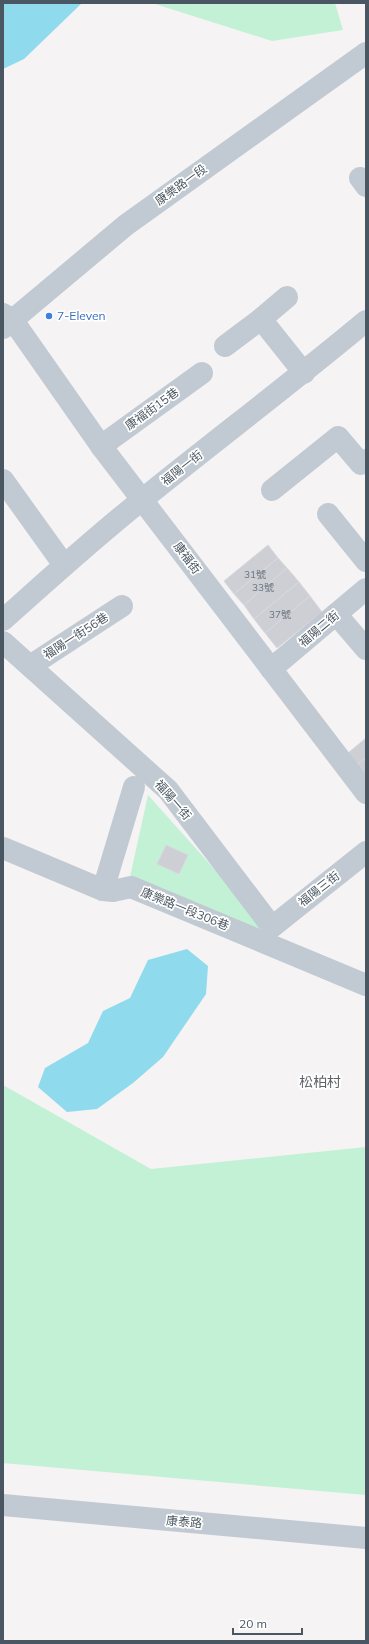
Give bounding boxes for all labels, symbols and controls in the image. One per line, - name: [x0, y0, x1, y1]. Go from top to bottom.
- street label: 康樂路一段: [152, 161, 209, 208]
- place label: 7-Eleven: [57, 308, 106, 323]
- marker: 7-Eleven: [44, 311, 54, 321]
- street label: 康福街15巷: [122, 384, 181, 433]
- street label: 福陽一街: [158, 447, 205, 488]
- street label: 康福街: [171, 539, 204, 577]
- house number: 31號: [244, 568, 266, 581]
- house number: 33號: [252, 581, 274, 594]
- street label: 福陽二街: [295, 607, 342, 650]
- house number: 37號: [269, 608, 291, 621]
- street label: 福陽一街56巷: [40, 609, 111, 662]
- street label: 福陽一街: [152, 777, 195, 823]
- street label: 福陽三街: [295, 868, 342, 909]
- street label: 康樂路一段306巷: [139, 884, 231, 933]
- district label: 松柏村: [299, 1073, 341, 1091]
- street label: 康泰路: [165, 1512, 203, 1531]
- scale bar: [233, 1610, 302, 1636]
- text: 20 m: [239, 1616, 267, 1631]

